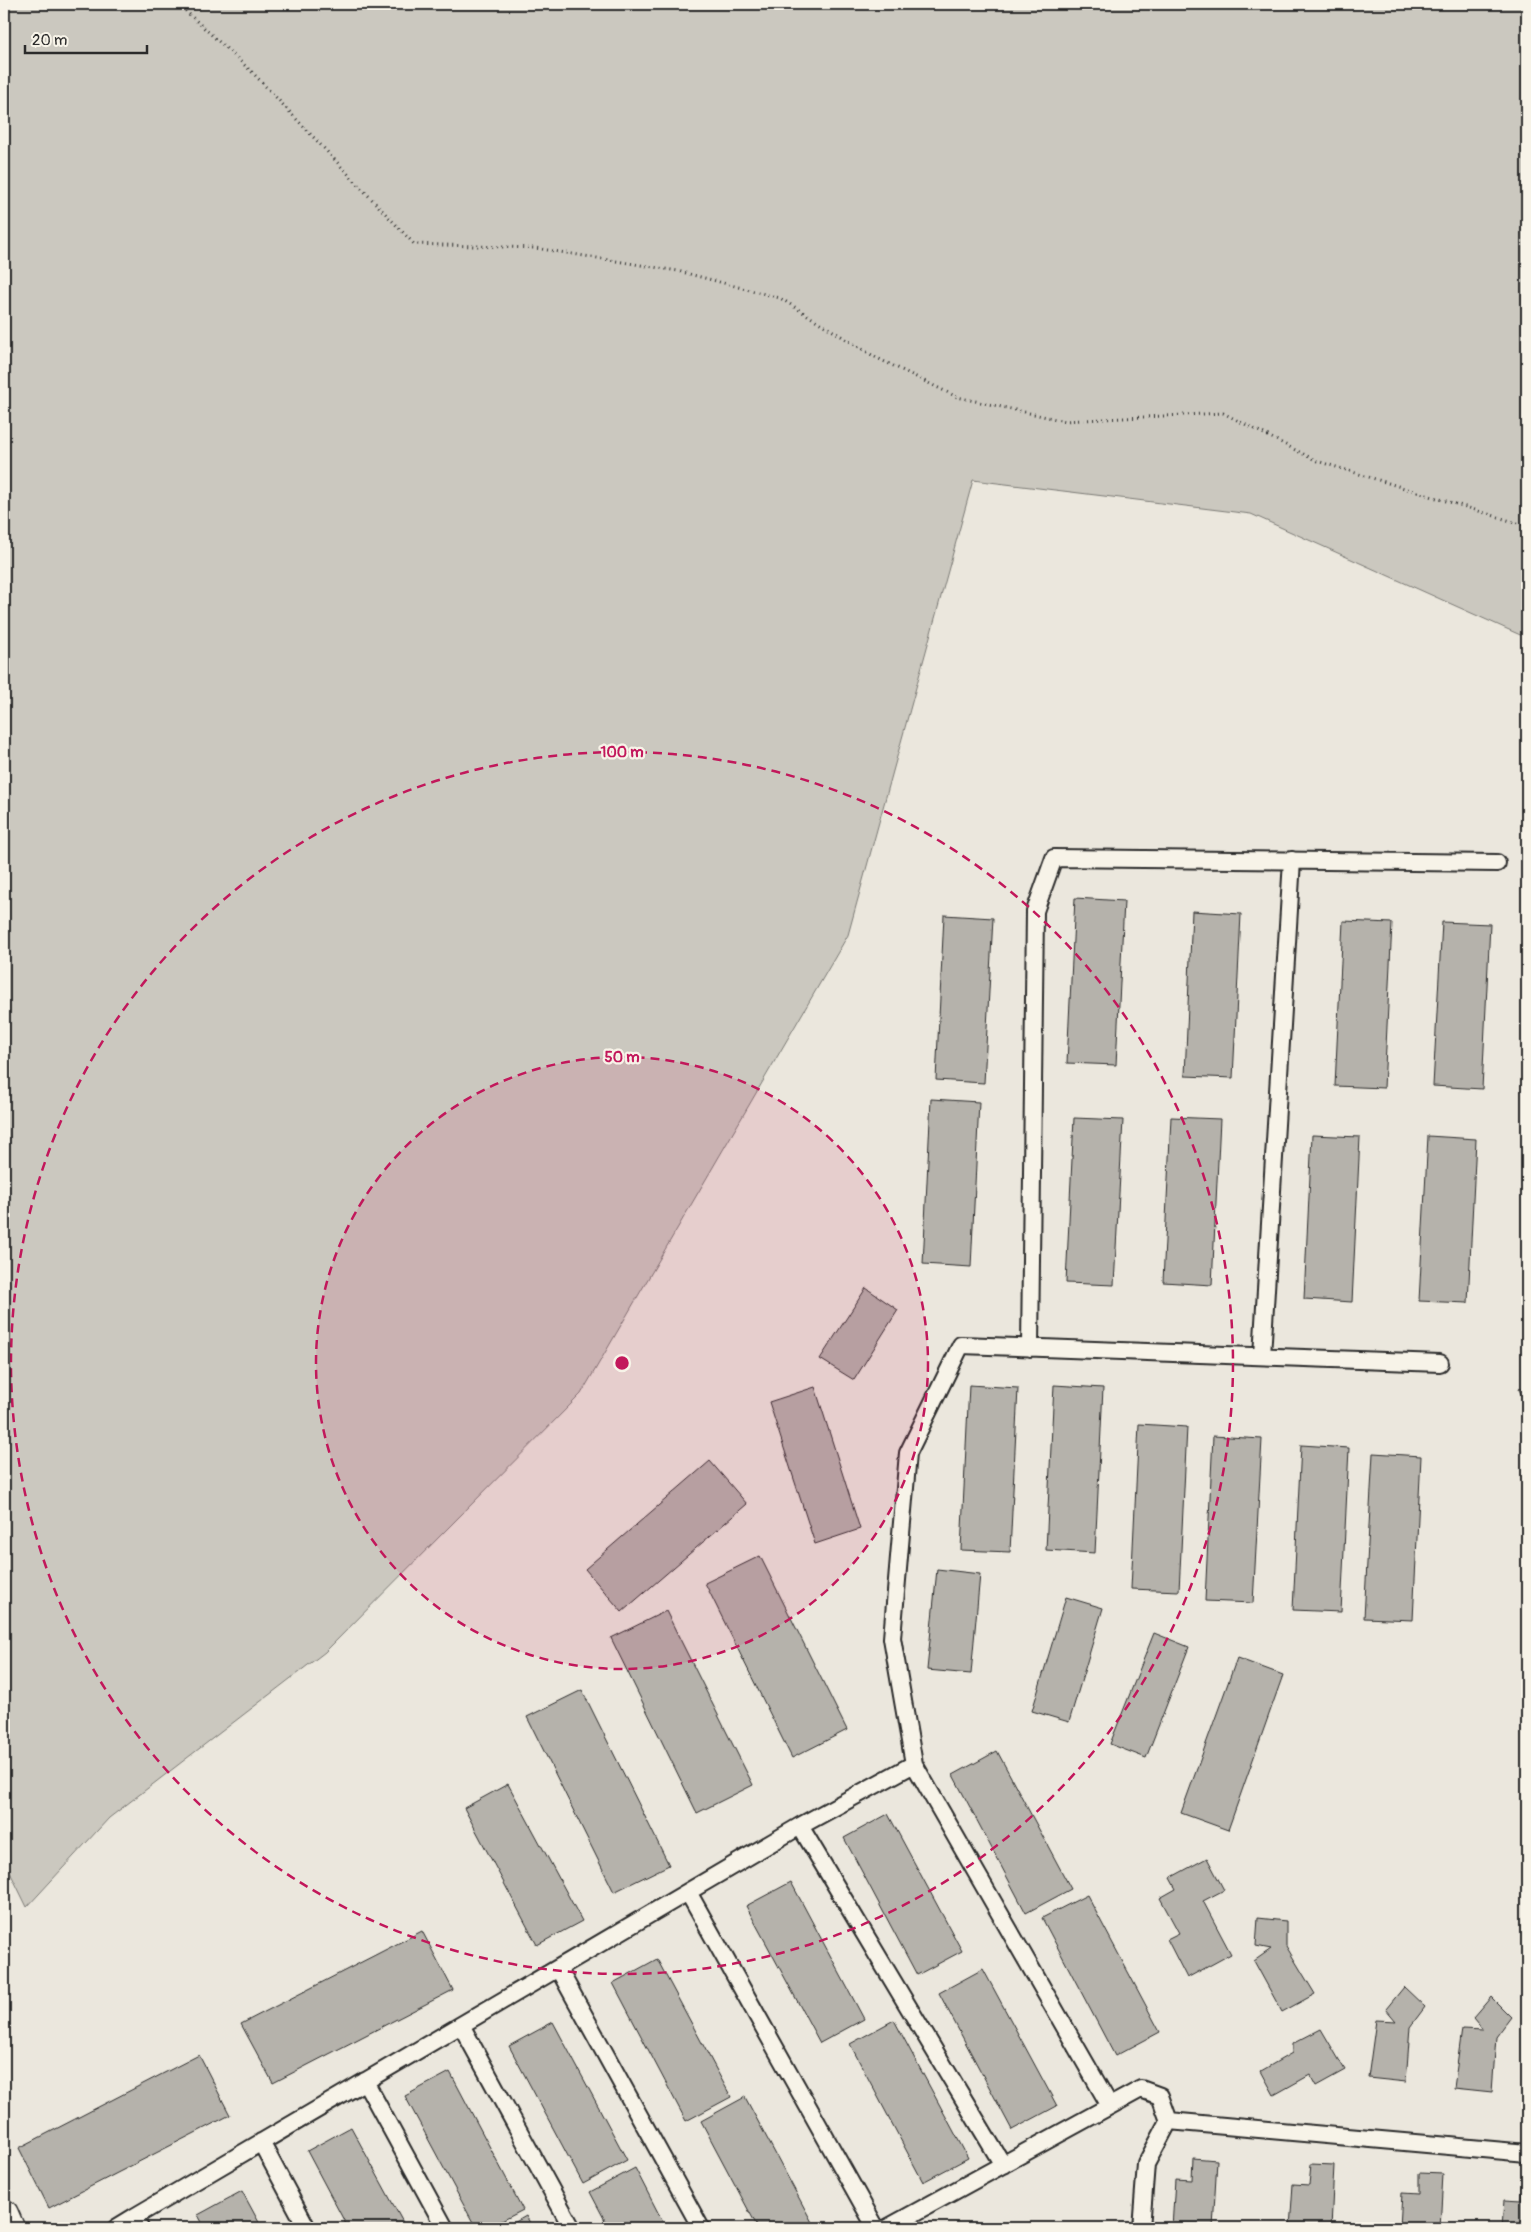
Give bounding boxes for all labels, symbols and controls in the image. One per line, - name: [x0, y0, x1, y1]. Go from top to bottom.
- scale bar: [25, 22, 148, 54]
- text: 20 m: [32, 31, 67, 50]
- text: 100 m: [601, 743, 643, 762]
- text: 50 m: [605, 1048, 639, 1067]
- centre of rings: [613, 1354, 631, 1372]

